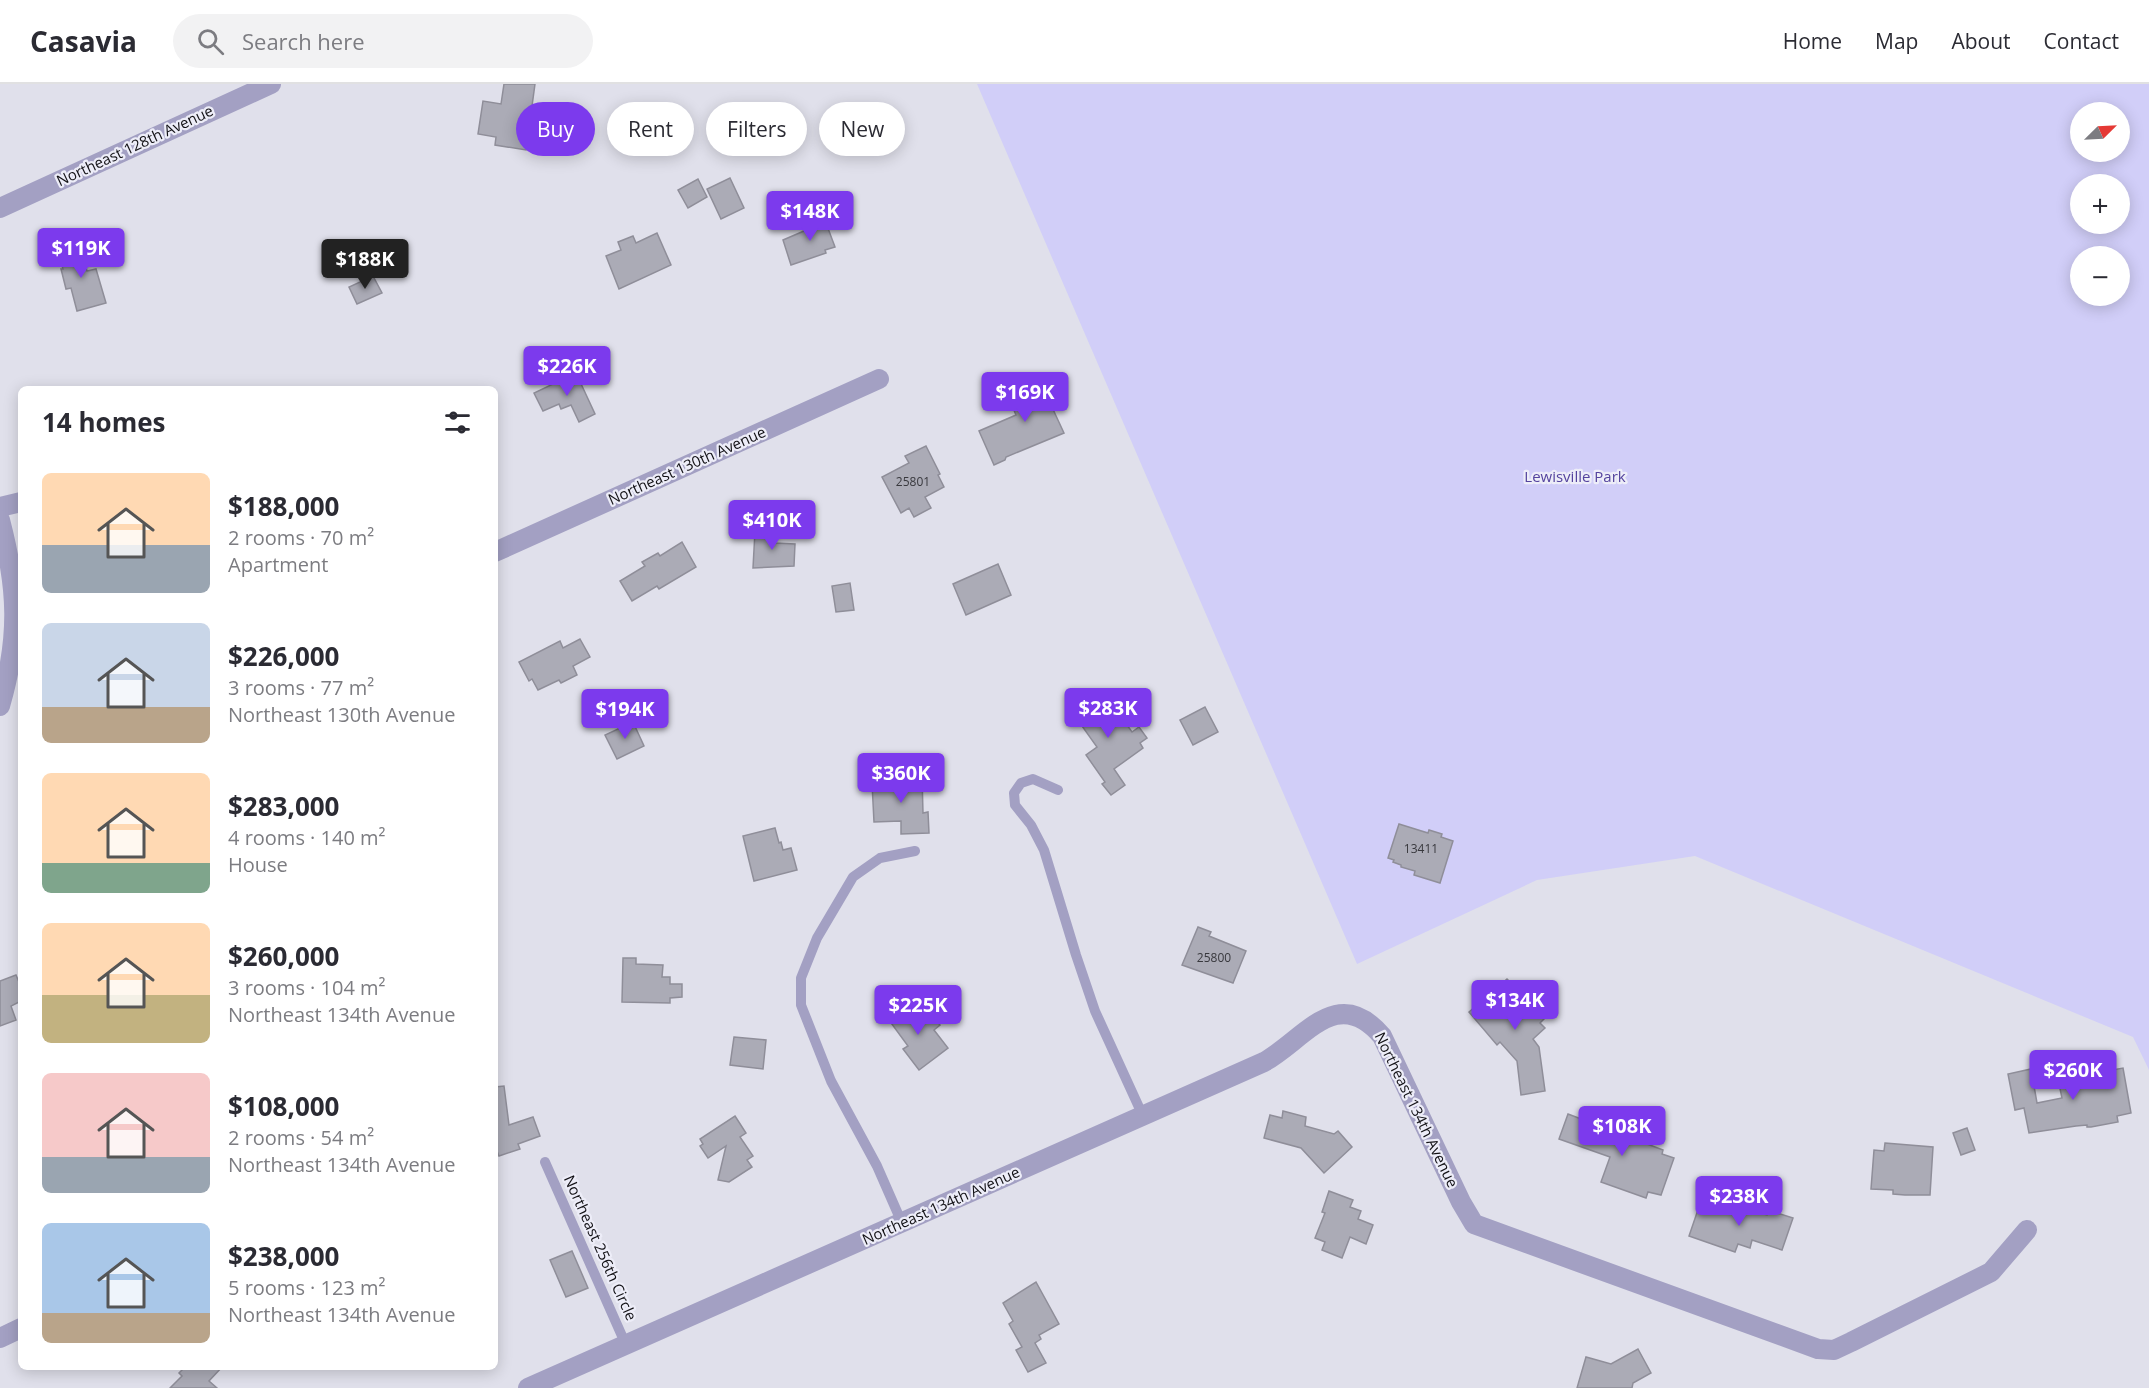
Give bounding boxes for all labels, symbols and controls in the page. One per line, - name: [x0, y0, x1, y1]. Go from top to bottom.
- search box: [173, 14, 593, 68]
- text: Casavia: [30, 22, 137, 60]
- icon: search: [194, 25, 227, 58]
- text: Search here: [242, 26, 365, 56]
- text: Home: [1783, 27, 1842, 55]
- text: Map: [1875, 27, 1918, 55]
- text: About: [1951, 27, 2011, 55]
- text: Contact: [2044, 27, 2119, 55]
- street label: Northeast 128th Avenue: [53, 100, 216, 190]
- chip: Buy: [516, 102, 595, 156]
- chip: Rent: [607, 102, 694, 156]
- chip: Filters: [706, 102, 807, 156]
- chip: New: [819, 102, 905, 156]
- north arrow: [2070, 102, 2130, 162]
- map controls: [2070, 102, 2130, 306]
- button: +: [2070, 174, 2130, 234]
- pin: $148K: [768, 191, 852, 242]
- text: $148K: [780, 197, 840, 224]
- pin: $119K: [39, 228, 123, 279]
- text: $119K: [51, 234, 111, 261]
- pin: $188K: [323, 239, 407, 290]
- text: $188K: [335, 245, 395, 272]
- button: −: [2070, 246, 2130, 306]
- pin: $226K: [525, 346, 609, 397]
- text: $226K: [537, 352, 597, 379]
- pin: $169K: [983, 372, 1067, 423]
- text: $169K: [995, 378, 1055, 405]
- text: 14 homes: [42, 404, 166, 440]
- icon: filters: [441, 406, 474, 439]
- street label: Northeast 130th Avenue: [605, 421, 769, 509]
- park label: Lewisville Park: [1524, 466, 1626, 486]
- house number: 25801: [896, 473, 930, 490]
- text: $188,000: [228, 488, 339, 524]
- icon: home: [90, 497, 162, 569]
- pin: $410K: [730, 500, 814, 551]
- text: $410K: [742, 506, 802, 533]
- text: 2 rooms · 70 m²: [228, 524, 374, 551]
- text: Apartment: [228, 551, 328, 578]
- text: $226,000: [228, 638, 339, 674]
- icon: home: [90, 647, 162, 719]
- text: 3 rooms · 77 m²: [228, 674, 374, 701]
- pin: $283K: [1066, 688, 1150, 739]
- pin: $194K: [583, 689, 667, 740]
- text: $283K: [1078, 694, 1138, 721]
- text: $194K: [595, 695, 655, 722]
- text: Northeast 130th Avenue: [228, 701, 455, 728]
- pin: $360K: [859, 753, 943, 804]
- text: $360K: [871, 759, 931, 786]
- text: $283,000: [228, 788, 339, 824]
- icon: home: [90, 797, 162, 869]
- text: 4 rooms · 140 m²: [228, 824, 386, 851]
- house number: 13411: [1404, 840, 1438, 857]
- text: House: [228, 851, 288, 878]
- text: $260,000: [228, 938, 339, 974]
- icon: home: [90, 947, 162, 1019]
- house number: 25800: [1197, 949, 1231, 966]
- text: 3 rooms · 104 m²: [228, 974, 386, 1001]
- pin: $134K: [1473, 980, 1557, 1031]
- pin: $225K: [876, 985, 960, 1036]
- text: $134K: [1485, 986, 1545, 1013]
- text: $225K: [888, 991, 948, 1018]
- text: Northeast 134th Avenue: [228, 1001, 455, 1028]
- street label: Northeast 134th Avenue: [1371, 1029, 1463, 1191]
- pin: $260K: [2031, 1050, 2115, 1101]
- text: $260K: [2043, 1056, 2103, 1083]
- text: $108,000: [228, 1088, 339, 1124]
- icon: home: [90, 1097, 162, 1169]
- pin: $108K: [1580, 1106, 1664, 1157]
- text: $108K: [1592, 1112, 1652, 1139]
- text: 2 rooms · 54 m²: [228, 1124, 374, 1151]
- text: Northeast 134th Avenue: [228, 1151, 455, 1178]
- street label: Northeast 134th Avenue: [859, 1161, 1023, 1249]
- street label: Northeast 256th Circle: [560, 1172, 642, 1323]
- pin: $238K: [1697, 1176, 1781, 1227]
- text: $238K: [1709, 1182, 1769, 1209]
- text: $238,000: [228, 1238, 339, 1274]
- icon: home: [90, 1247, 162, 1319]
- text: 5 rooms · 123 m²: [228, 1274, 386, 1301]
- text: Northeast 134th Avenue: [228, 1301, 455, 1328]

